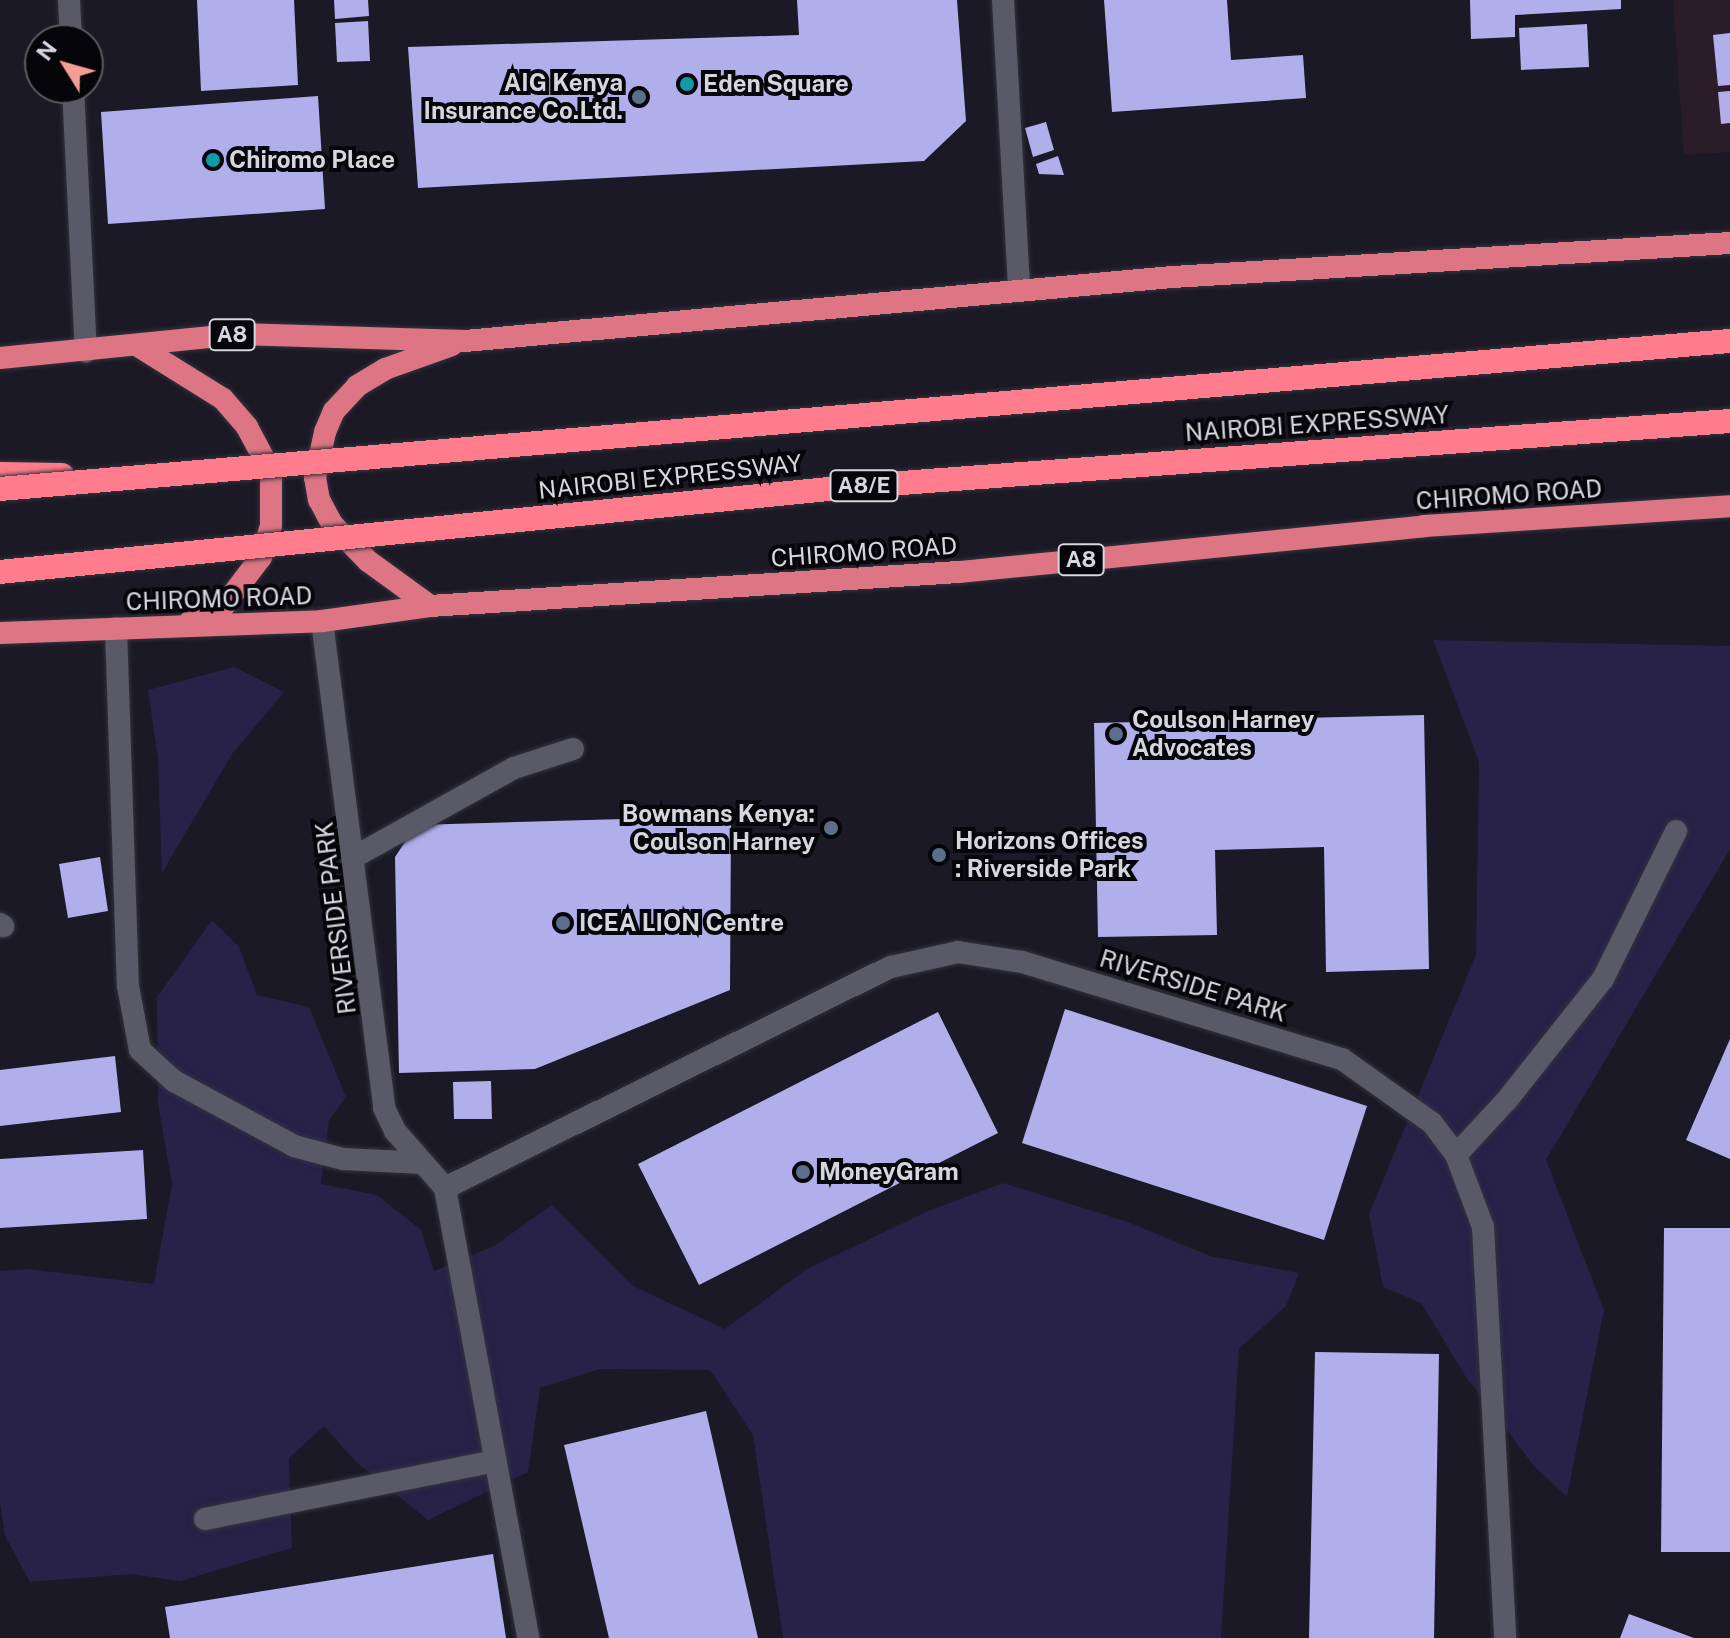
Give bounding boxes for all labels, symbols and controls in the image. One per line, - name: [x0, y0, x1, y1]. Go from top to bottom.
- north arrow: [24, 24, 104, 104]
- text: N: [31, 36, 62, 65]
- place label: AIG Kenya Insurance Co.Ltd.: [424, 69, 623, 125]
- place label: Eden Square: [703, 70, 849, 98]
- marker: Eden Square: [678, 75, 696, 93]
- marker: AIG Kenya Insurance Co.Ltd.: [630, 88, 648, 106]
- place label: Chiromo Place: [229, 146, 395, 174]
- marker: Chiromo Place: [204, 151, 222, 169]
- road number: A8: [208, 317, 256, 353]
- street label: NAIROBI EXPRESSWAY: [1184, 400, 1450, 448]
- street label: NAIROBI EXPRESSWAY: [537, 449, 803, 505]
- road number: A8/E: [828, 468, 900, 504]
- street label: CHIROMO ROAD: [1415, 474, 1603, 516]
- street label: CHIROMO ROAD: [770, 531, 958, 573]
- road number: A8: [1057, 542, 1105, 578]
- street label: CHIROMO ROAD: [125, 581, 313, 617]
- place label: Coulson Harney Advocates: [1132, 706, 1314, 762]
- marker: Coulson Harney Advocates: [1107, 725, 1125, 743]
- place label: Bowmans Kenya: Coulson Harney: [622, 800, 815, 856]
- marker: Bowmans Kenya: Coulson Harney: [822, 819, 840, 837]
- street label: RIVERSIDE PARK: [310, 820, 362, 1016]
- place label: Horizons Offices : Riverside Park: [955, 827, 1144, 883]
- marker: Horizons Offices : Riverside Park: [930, 846, 948, 864]
- place label: ICEA LION Centre: [579, 909, 784, 937]
- marker: ICEA LION Centre: [554, 914, 572, 932]
- street label: RIVERSIDE PARK: [1096, 944, 1290, 1028]
- place label: MoneyGram: [819, 1158, 959, 1186]
- marker: MoneyGram: [794, 1163, 812, 1181]

